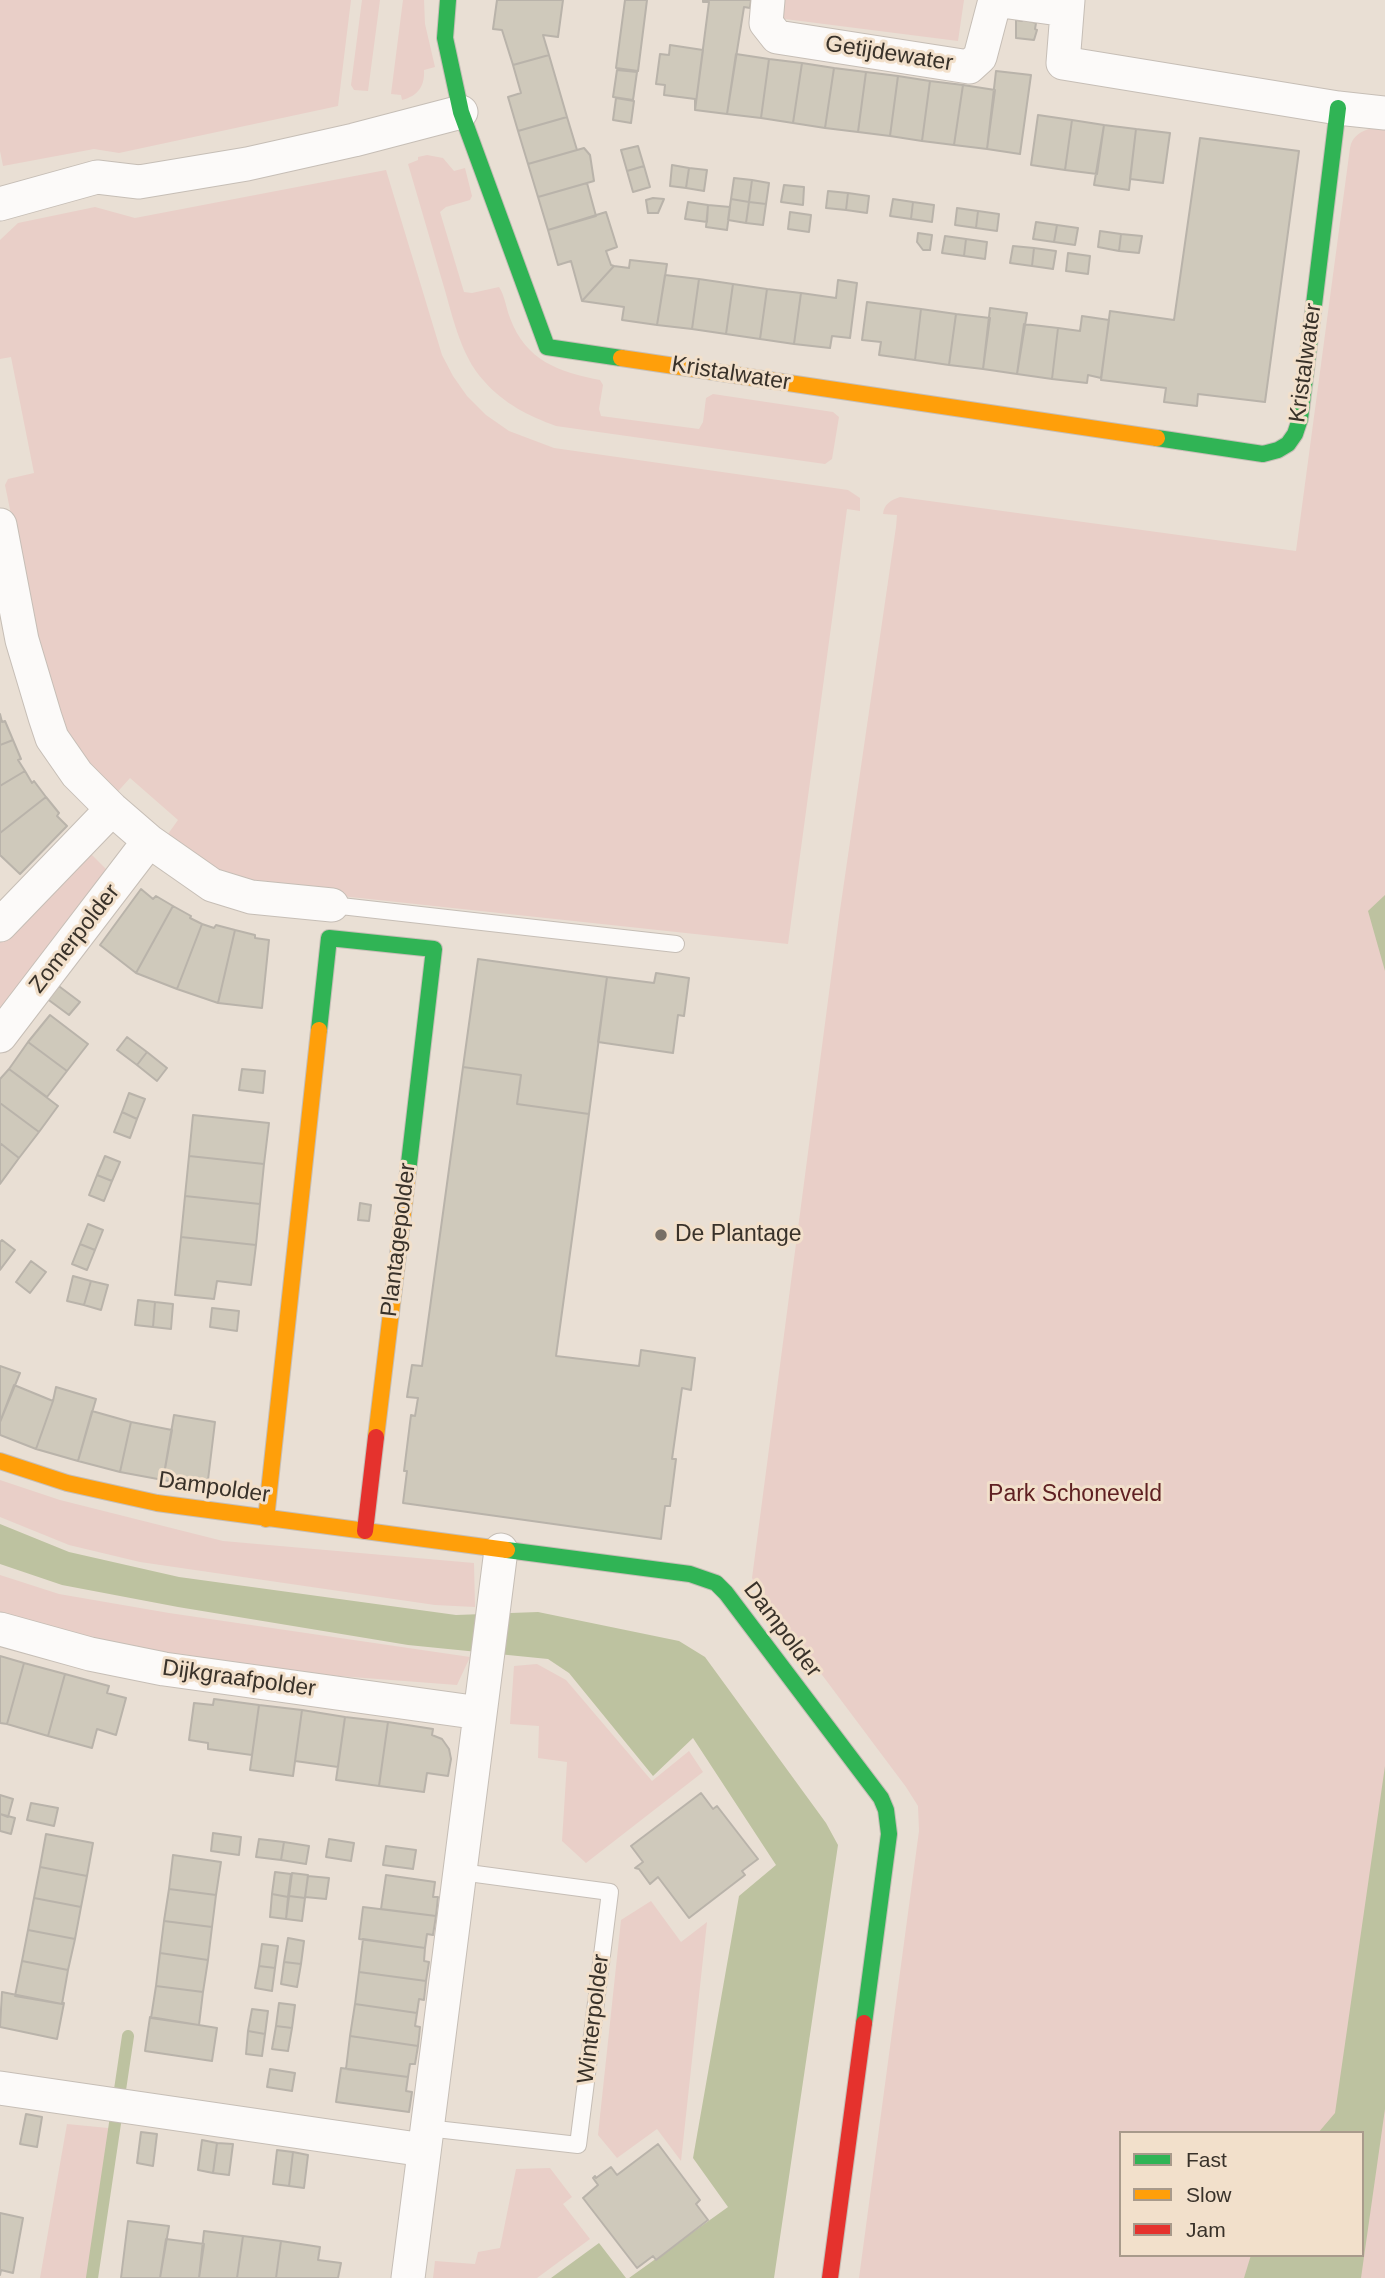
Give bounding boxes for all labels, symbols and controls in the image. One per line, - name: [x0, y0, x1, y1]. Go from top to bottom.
- street label: Getijdewater: [823, 30, 955, 78]
- street label: Kristalwater: [1284, 302, 1328, 424]
- street label: Kristalwater: [670, 351, 792, 397]
- street label: Zomerpolder: [24, 879, 126, 999]
- street label: Plantagepolder: [376, 1162, 422, 1318]
- place label: De Plantage: [675, 1221, 802, 1249]
- marker: De Plantage: [653, 1227, 669, 1243]
- street label: Dampolder: [156, 1467, 272, 1509]
- park label: Park Schoneveld: [988, 1481, 1162, 1509]
- street label: Dampolder: [737, 1577, 827, 1683]
- street label: Dijkgraafpolder: [160, 1655, 318, 1703]
- street label: Winterpolder: [572, 1953, 616, 2085]
- legend: [1119, 2131, 1364, 2257]
- text: Fast: [1186, 2148, 1227, 2171]
- text: Slow: [1186, 2183, 1232, 2206]
- text: Jam: [1186, 2218, 1226, 2241]

